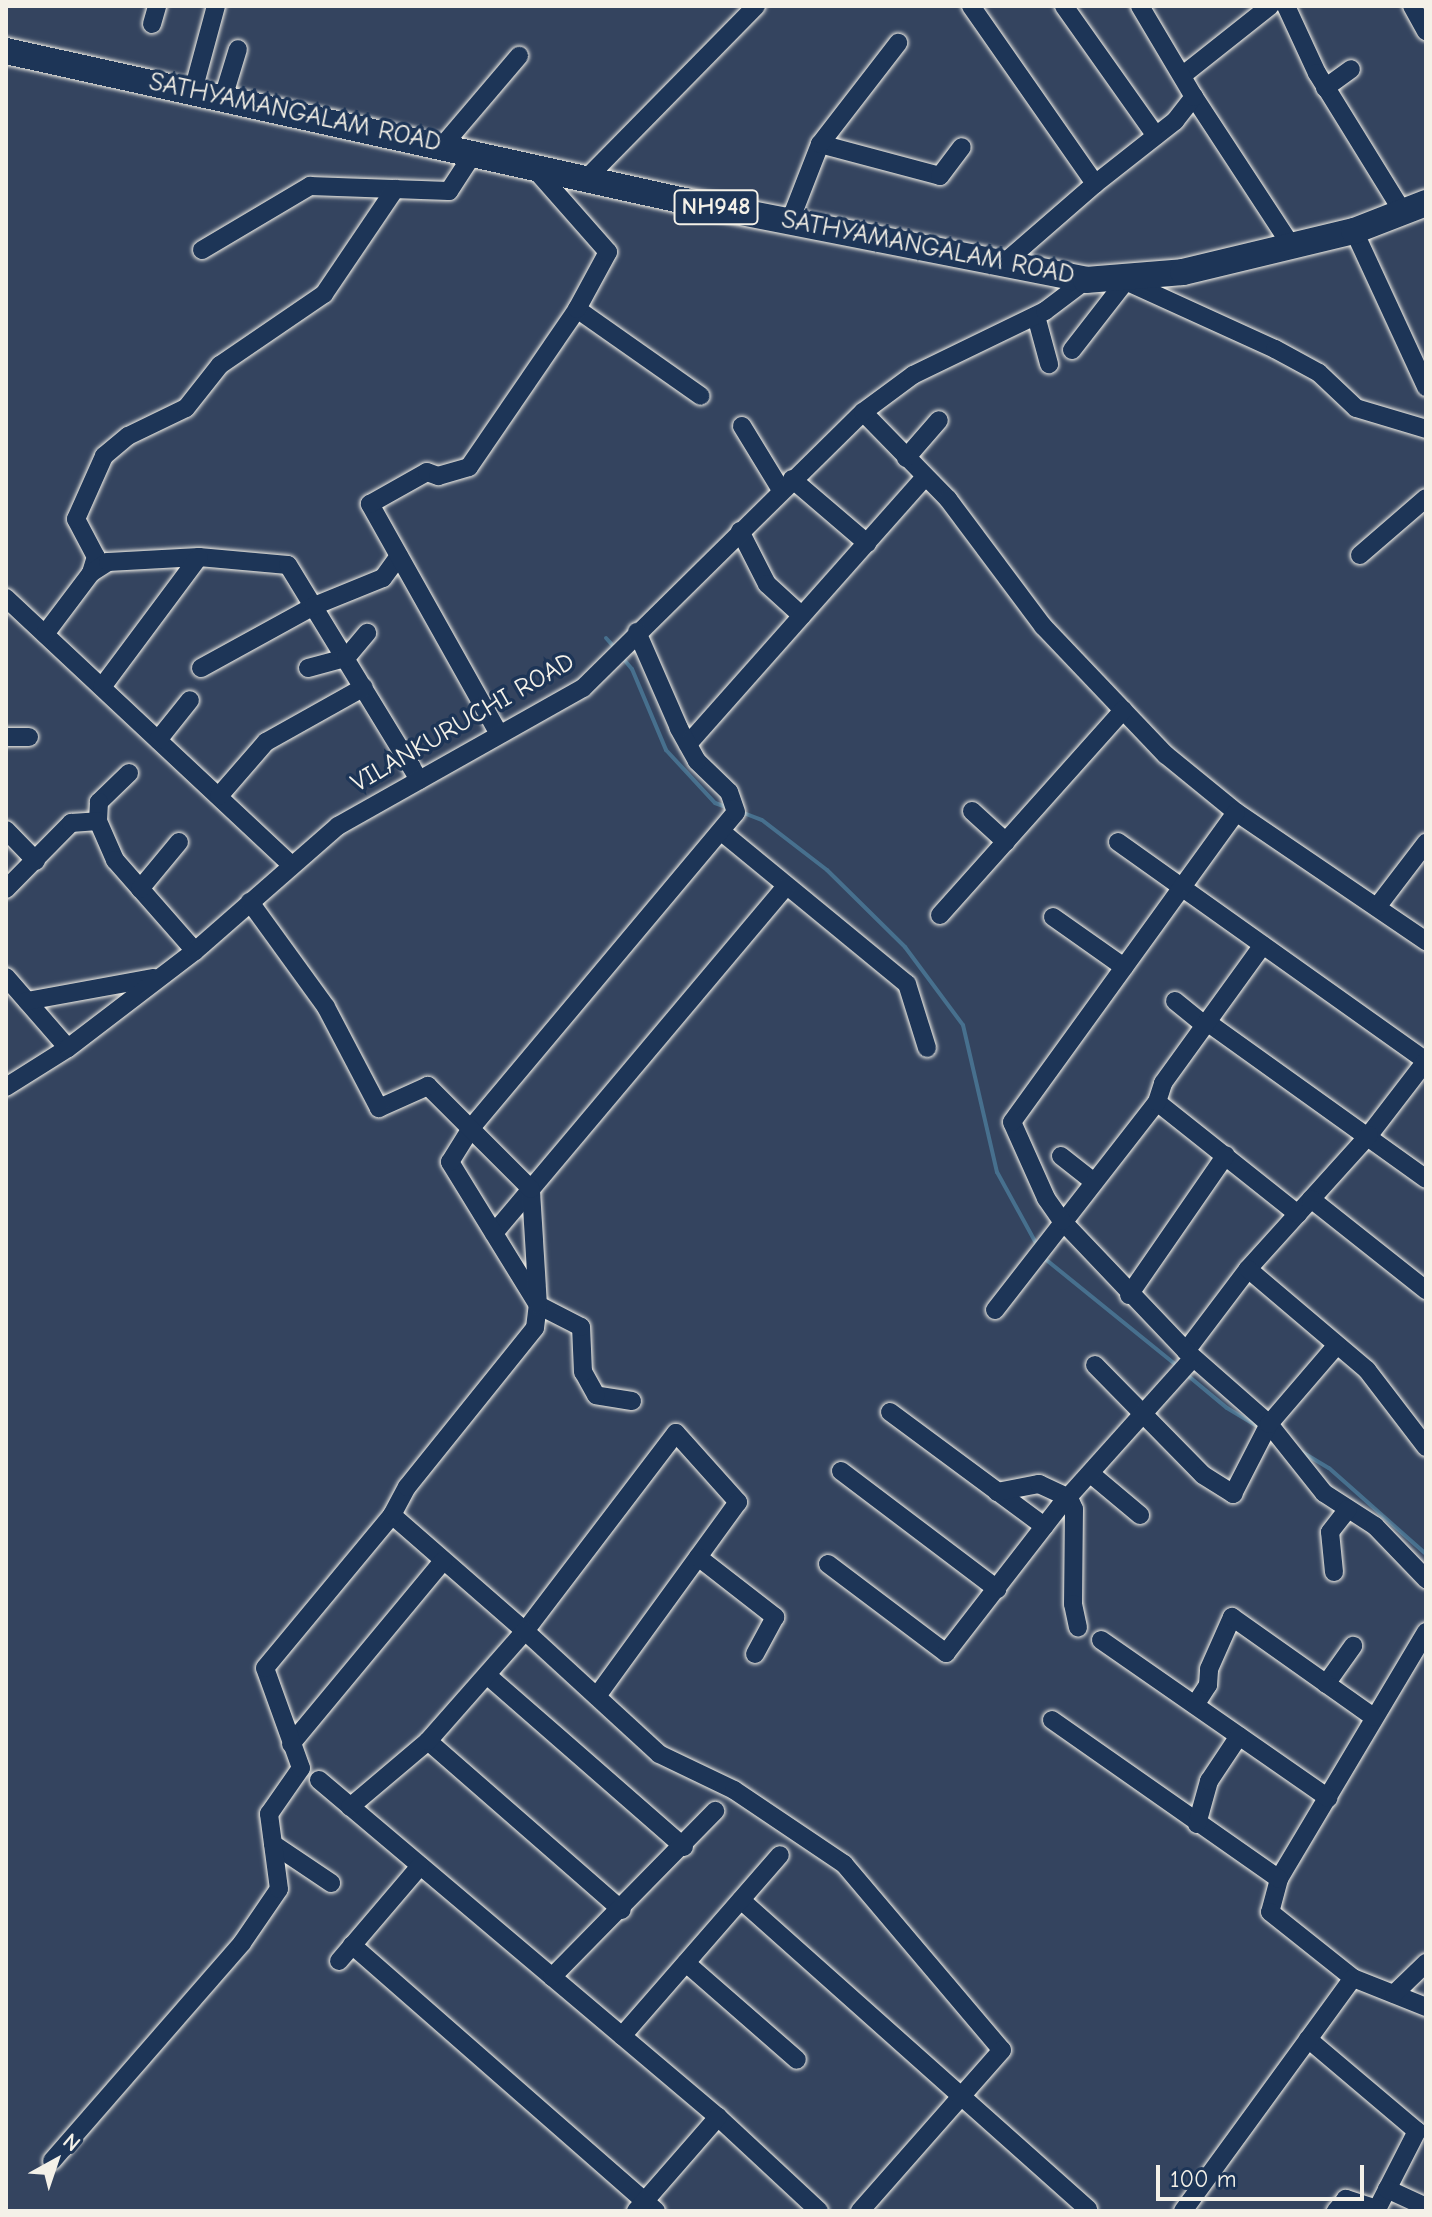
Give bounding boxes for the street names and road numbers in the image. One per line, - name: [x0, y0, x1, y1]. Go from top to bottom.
- street label: SATHYAMANGALAM ROAD: [146, 67, 444, 159]
- road number: NH948: [672, 187, 760, 227]
- street label: SATHYAMANGALAM ROAD: [779, 204, 1077, 292]
- street label: VILANKURUCHI ROAD: [346, 646, 580, 800]

